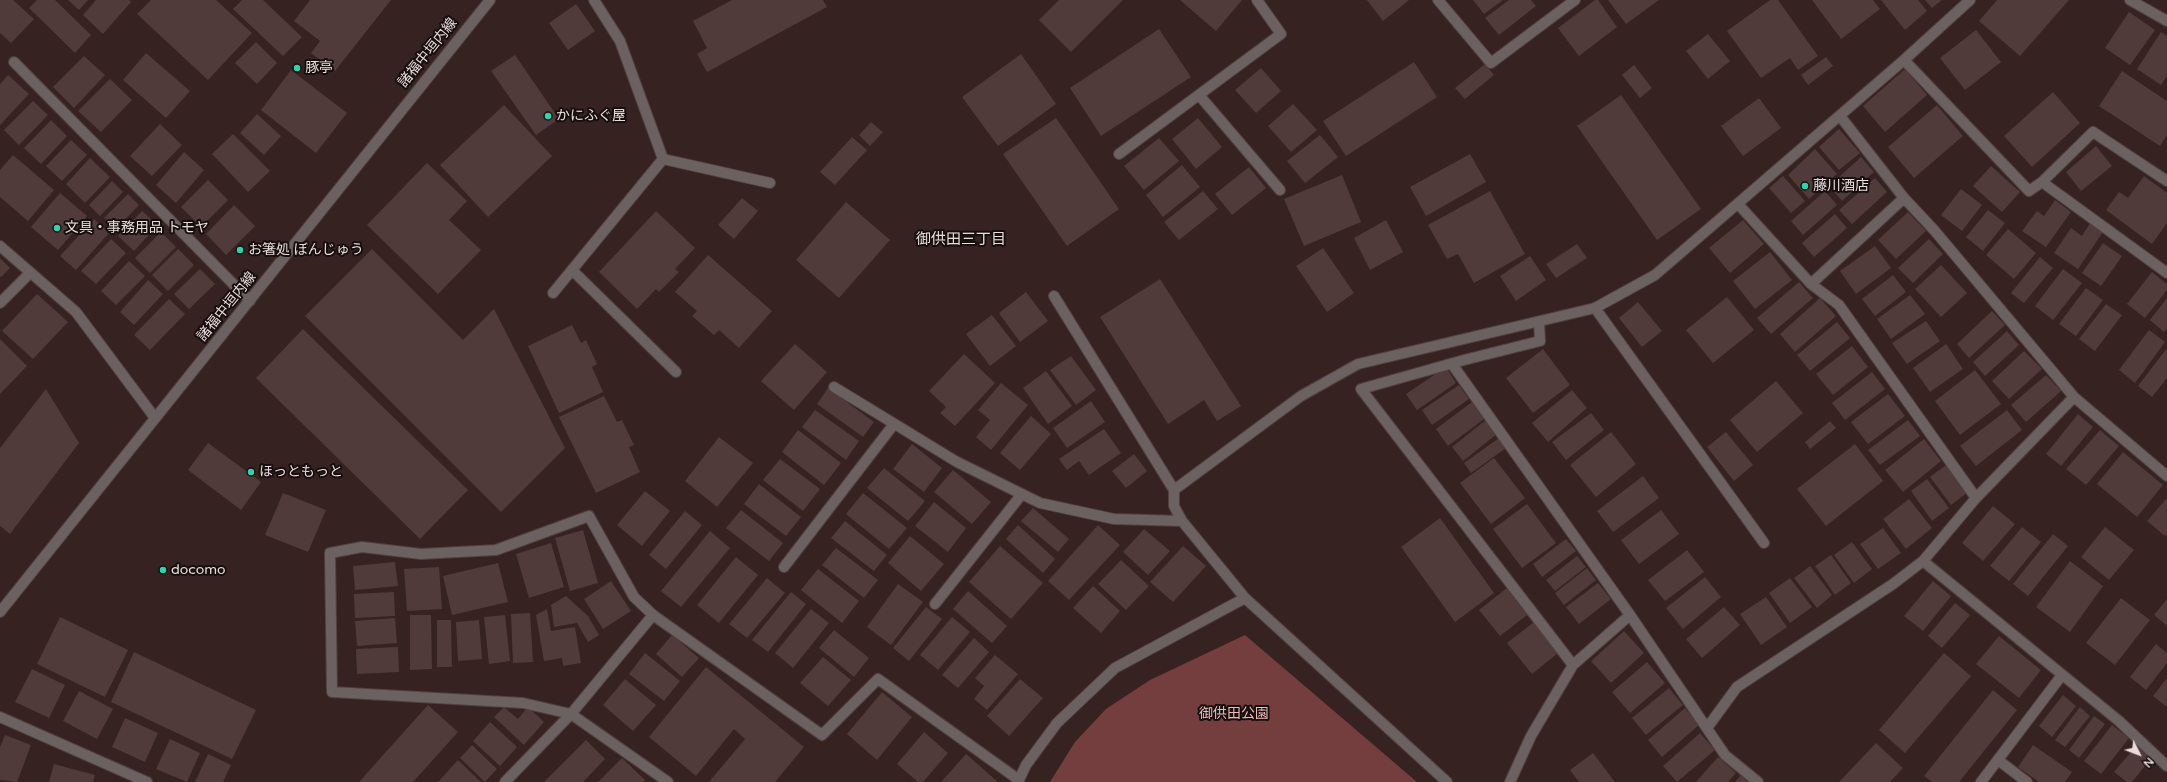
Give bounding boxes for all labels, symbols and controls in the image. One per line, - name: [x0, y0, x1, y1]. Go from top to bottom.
- street label: 諸福中垣内線: [395, 15, 461, 91]
- place label: 豚亭: [305, 60, 333, 76]
- marker: 豚亭: [292, 63, 302, 73]
- place label: かにふぐ屋: [556, 108, 626, 124]
- marker: かにふぐ屋: [543, 111, 553, 121]
- place label: 藤川酒店: [1813, 178, 1869, 194]
- marker: 藤川酒店: [1800, 181, 1810, 191]
- place label: 文具・事務用品 トモヤ: [65, 220, 209, 236]
- marker: 文具・事務用品 トモヤ: [52, 223, 62, 233]
- district label: 御供田三丁目: [916, 231, 1006, 249]
- place label: お箸処 ぼんじゅう: [248, 242, 364, 258]
- marker: お箸処 ぼんじゅう: [235, 245, 245, 255]
- street label: 諸福中垣内線: [194, 269, 260, 345]
- place label: ほっともっと: [259, 464, 343, 480]
- marker: ほっともっと: [246, 467, 256, 477]
- place label: docomo: [171, 562, 226, 578]
- marker: docomo: [158, 565, 168, 575]
- park label: 御供田公園: [1199, 706, 1269, 722]
- north arrow: [2119, 734, 2159, 774]
- text: N: [2141, 755, 2156, 770]

